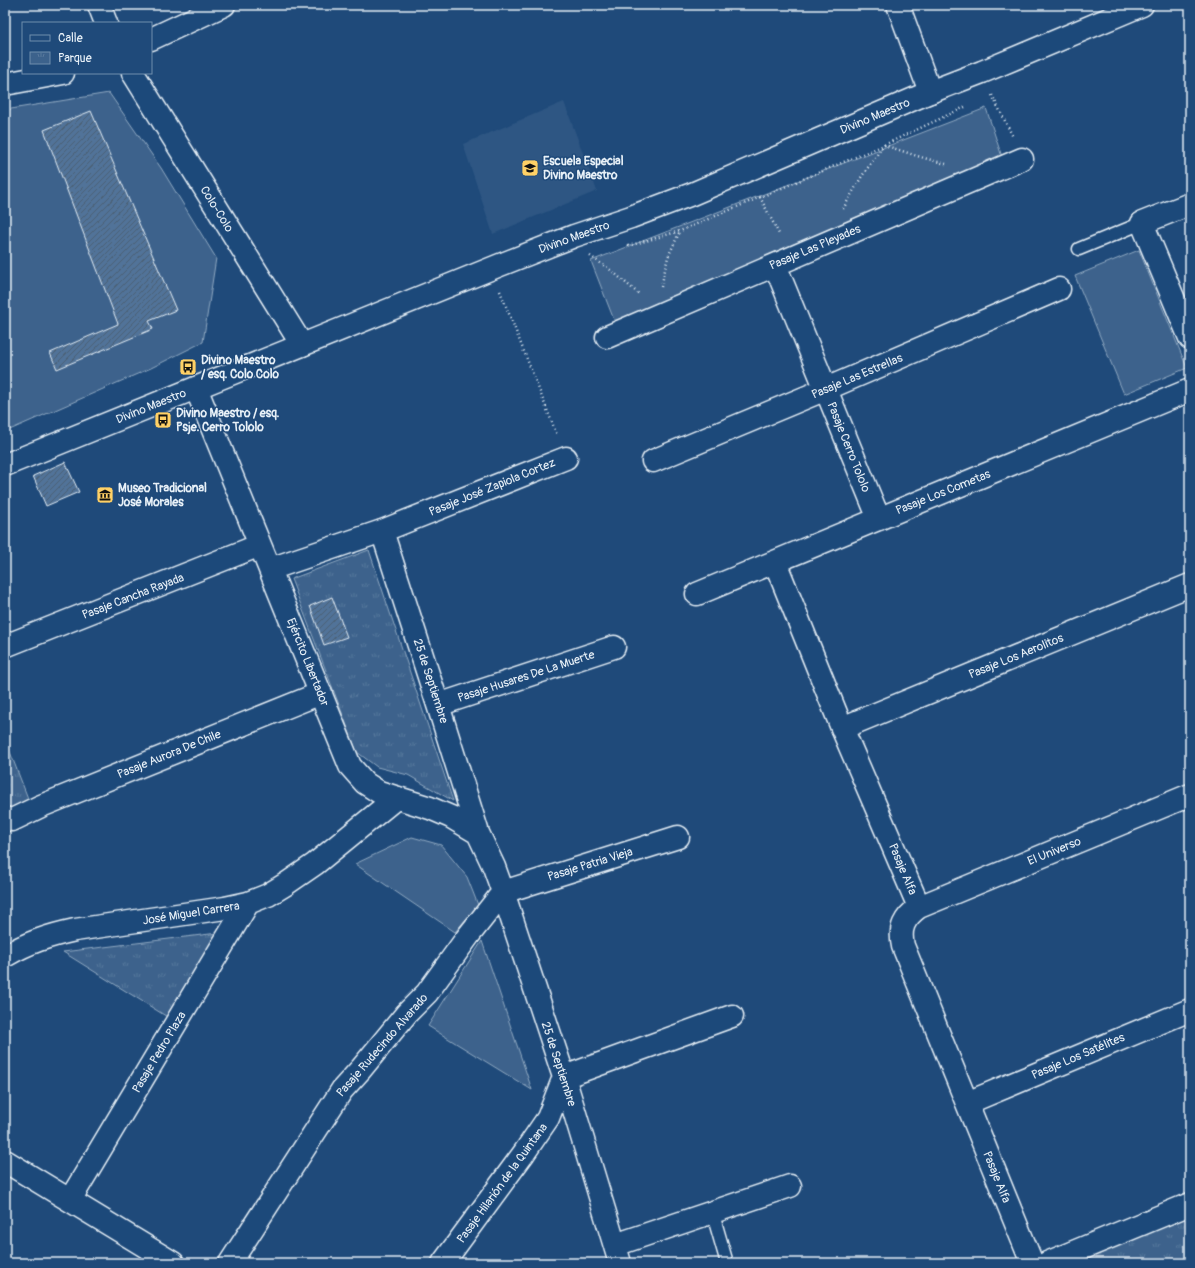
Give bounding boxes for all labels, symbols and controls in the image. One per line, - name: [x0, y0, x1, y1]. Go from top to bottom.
- legend: [22, 22, 152, 74]
- text: Calle: [58, 31, 83, 46]
- text: Parque: [58, 51, 92, 66]
- street label: Divino Maestro: [838, 95, 913, 138]
- place label: Escuela Especial Divino Maestro: [543, 154, 624, 183]
- school or university icon: Escuela Especial Divino Maestro: [520, 158, 540, 178]
- street label: Colo-Colo: [197, 183, 237, 236]
- street label: Divino Maestro: [537, 218, 612, 257]
- street label: Pasaje Las Pleyades: [767, 221, 864, 273]
- street label: Pasaje Las Estrellas: [809, 350, 905, 402]
- place label: Divino Maestro / esq. Colo Colo: [201, 353, 279, 382]
- bus stop icon: Divino Maestro / esq. Colo Colo: [178, 357, 198, 377]
- street label: Divino Maestro: [114, 385, 189, 427]
- street label: Pasaje Cerro Tololo: [824, 400, 874, 495]
- place label: Divino Maestro / esq. Psje. Cerro Tololo: [176, 406, 280, 435]
- bus stop icon: Divino Maestro / esq. Psje. Cerro Tololo: [153, 410, 173, 430]
- street label: Pasaje José Zapiola Cortez: [427, 455, 557, 520]
- street label: Pasaje Los Cometas: [894, 466, 993, 518]
- place label: Museo Tradicional José Morales: [118, 481, 207, 510]
- museum icon: Museo Tradicional José Morales: [95, 485, 115, 505]
- street label: Pasaje Cancha Rayada: [80, 570, 187, 623]
- street label: Ejército Libertador: [283, 616, 332, 709]
- street label: Pasaje Los Aerolitos: [967, 630, 1066, 682]
- street label: 25 de Septiembre: [410, 637, 451, 725]
- street label: Pasaje Husares De La Muerte: [456, 647, 597, 706]
- street label: Pasaje Aurora De Chile: [115, 727, 223, 782]
- street label: El Universo: [1025, 834, 1084, 869]
- street label: Pasaje Alfa: [885, 841, 920, 898]
- street label: Pasaje Patria Vieja: [546, 844, 635, 885]
- street label: José Miguel Carrera: [142, 898, 241, 929]
- street label: Pasaje Rudecindo Alvarado: [333, 990, 432, 1100]
- street label: Pasaje Pedro Plaza: [129, 1008, 190, 1096]
- street label: 25 de Septiembre: [538, 1020, 579, 1108]
- street label: Pasaje Los Satélites: [1029, 1030, 1128, 1083]
- street label: Pasaje Hilarión de la Quintana: [454, 1120, 551, 1246]
- street label: Pasaje Alfa: [979, 1149, 1014, 1206]

